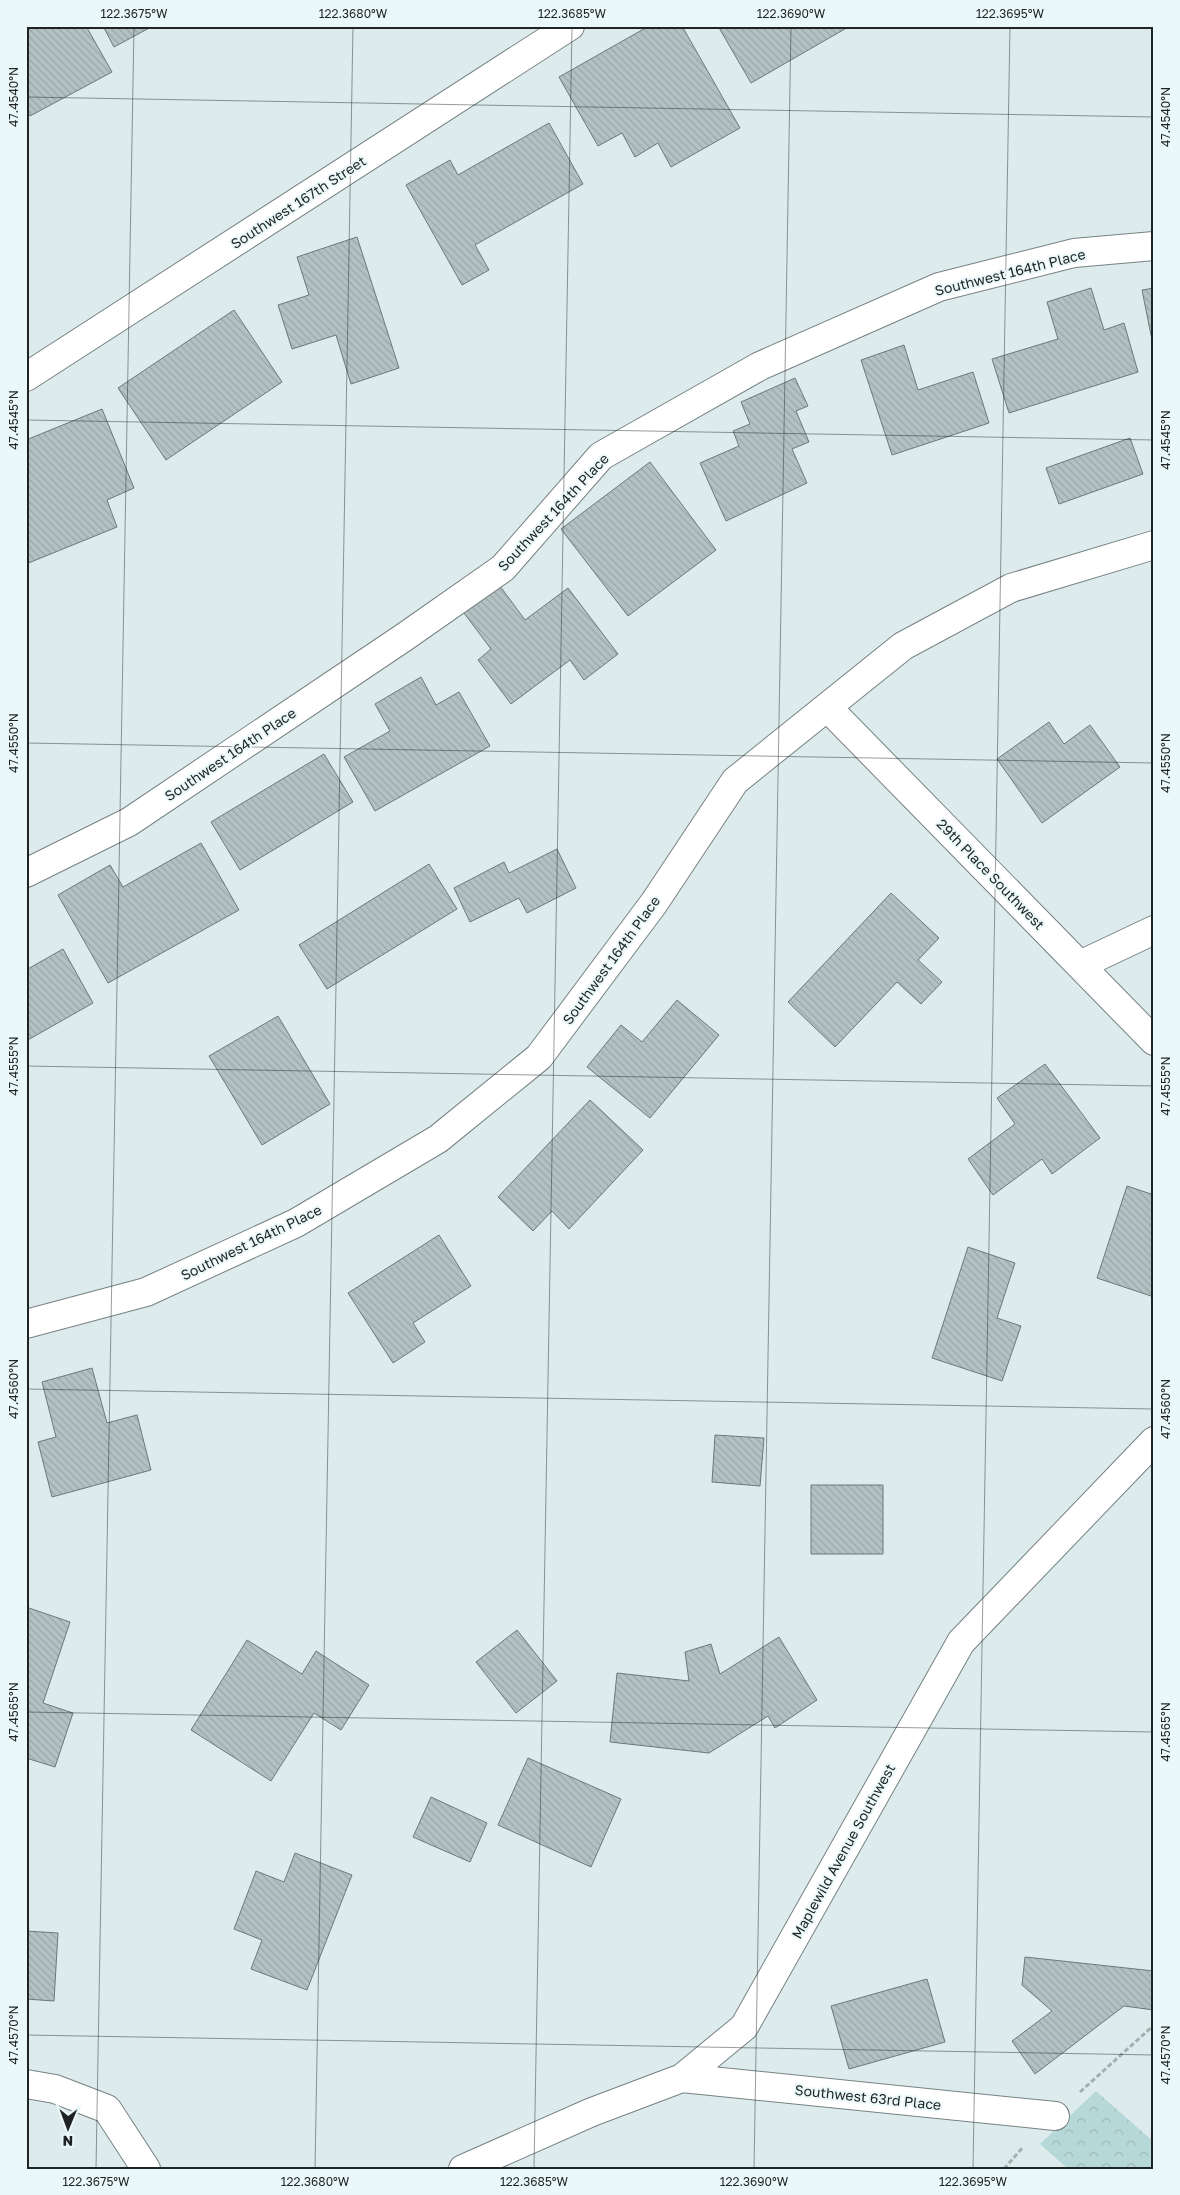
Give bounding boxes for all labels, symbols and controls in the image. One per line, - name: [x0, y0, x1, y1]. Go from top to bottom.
- text: 122.3675°W: [100, 6, 168, 21]
- text: 122.3680°W: [319, 6, 388, 21]
- text: 122.3685°W: [538, 6, 607, 21]
- text: 122.3690°W: [757, 6, 826, 21]
- text: 122.3695°W: [976, 6, 1044, 21]
- text: 47.4540°N: [6, 67, 21, 127]
- text: 47.4540°N: [1158, 87, 1173, 147]
- street label: Southwest 167th Street: [227, 152, 369, 252]
- street label: Southwest 164th Place: [933, 245, 1087, 299]
- text: 47.4545°N: [6, 390, 21, 450]
- text: 47.4545°N: [1158, 410, 1173, 470]
- street label: Southwest 164th Place: [494, 450, 612, 574]
- street label: Southwest 164th Place: [161, 704, 299, 804]
- text: 47.4550°N: [6, 713, 21, 773]
- text: 47.4550°N: [1158, 733, 1173, 793]
- street label: 29th Place Southwest: [934, 815, 1048, 933]
- street label: Southwest 164th Place: [559, 892, 663, 1028]
- text: 47.4555°N: [6, 1036, 21, 1096]
- text: 47.4555°N: [1158, 1056, 1173, 1116]
- street label: Southwest 164th Place: [178, 1200, 324, 1284]
- text: 47.4560°N: [6, 1359, 21, 1419]
- text: 47.4560°N: [1158, 1379, 1173, 1439]
- text: 47.4565°N: [6, 1682, 21, 1742]
- text: 47.4565°N: [1158, 1702, 1173, 1762]
- street label: Maplewild Avenue Southwest: [788, 1760, 898, 1942]
- text: 47.4570°N: [6, 2005, 21, 2065]
- text: 47.4570°N: [1158, 2025, 1173, 2085]
- street label: Southwest 63rd Place: [794, 2081, 942, 2113]
- north arrow: [42, 2102, 92, 2152]
- text: N: [62, 2133, 73, 2150]
- text: 122.3675°W: [62, 2174, 130, 2189]
- text: 122.3680°W: [281, 2174, 350, 2189]
- text: 122.3685°W: [500, 2174, 569, 2189]
- text: 122.3690°W: [720, 2174, 789, 2189]
- text: 122.3695°W: [939, 2174, 1007, 2189]

